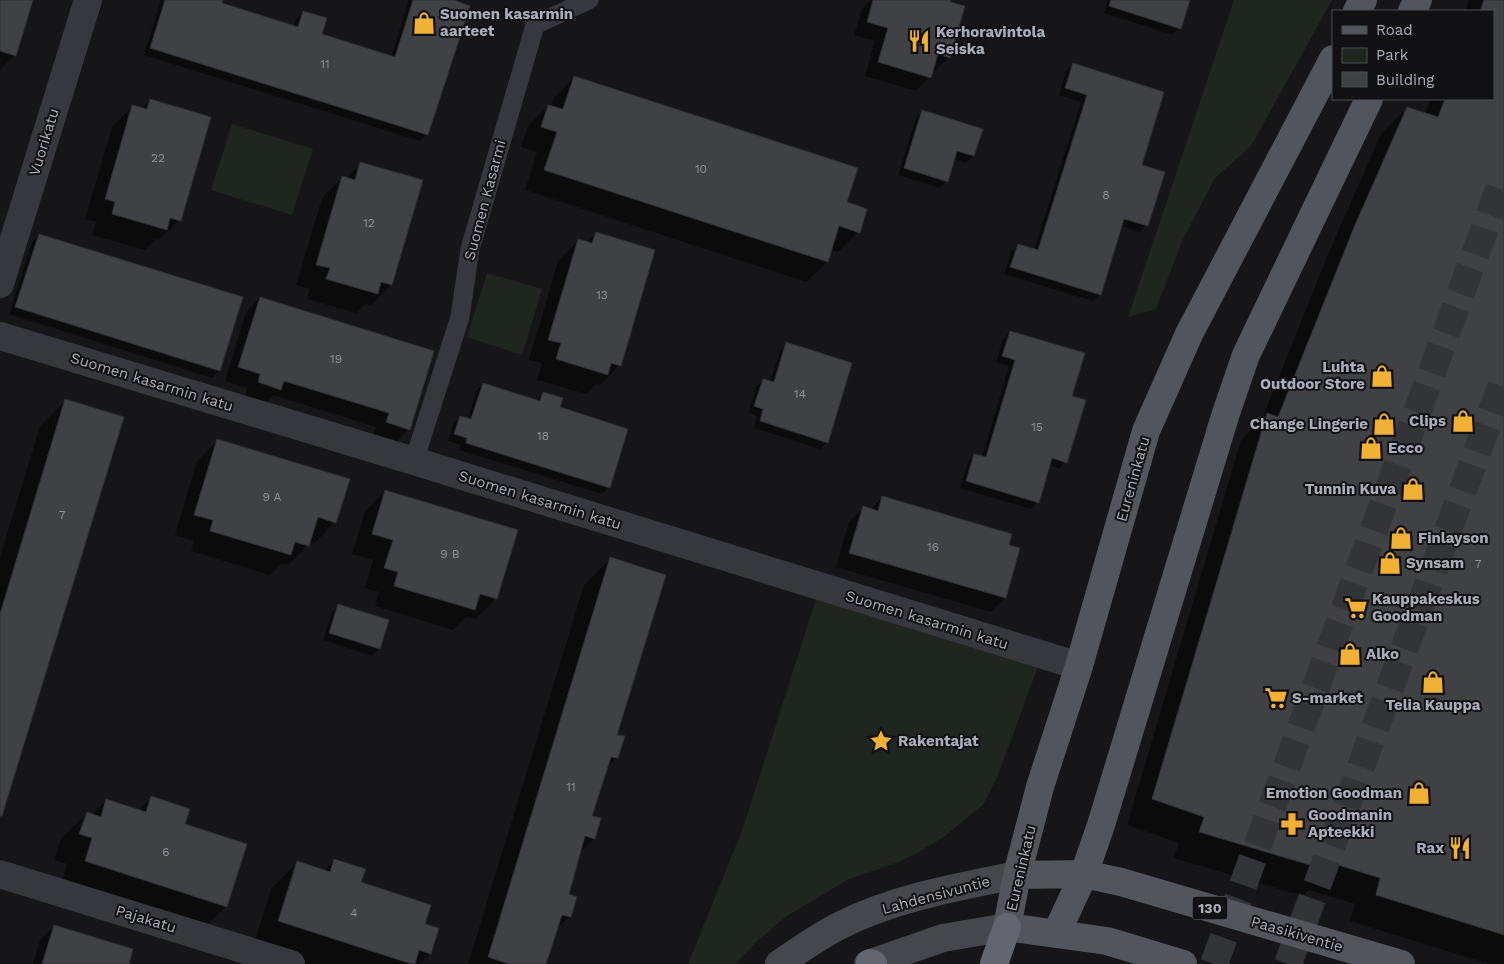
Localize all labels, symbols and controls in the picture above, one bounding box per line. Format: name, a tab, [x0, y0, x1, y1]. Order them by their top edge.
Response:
place label: Suomen kasarmin aarteet	[440, 5, 573, 40]
shop icon: Suomen kasarmin aarteet	[411, 10, 437, 36]
legend	[1332, 10, 1494, 100]
text: Road	[1376, 21, 1413, 39]
place label: Kerhoravintola Seiska	[936, 23, 1046, 58]
restaurant icon: Kerhoravintola Seiska	[906, 28, 932, 54]
text: Park	[1376, 46, 1409, 64]
house number: 11	[320, 57, 330, 71]
text: Building	[1376, 71, 1434, 89]
street label: Vuorikatu	[25, 106, 63, 178]
street label: Suomen Kasarmi	[460, 138, 510, 262]
house number: 22	[151, 151, 165, 165]
house number: 10	[695, 162, 707, 176]
house number: 8	[1102, 188, 1110, 202]
house number: 12	[363, 216, 375, 230]
house number: 13	[596, 288, 608, 302]
street label: Suomen kasarmin katu	[68, 349, 236, 415]
house number: 19	[330, 352, 342, 366]
place label: Luhta Outdoor Store	[1260, 358, 1365, 393]
shop icon: Luhta Outdoor Store	[1369, 363, 1395, 389]
house number: 14	[794, 387, 806, 401]
shop icon: Clips	[1450, 408, 1476, 434]
shop icon: Change Lingerie	[1371, 411, 1397, 437]
place label: Clips	[1409, 412, 1446, 430]
place label: Change Lingerie	[1250, 415, 1368, 433]
house number: 15	[1031, 420, 1043, 434]
house number: 18	[537, 429, 549, 443]
street label: Eureninkatu	[1112, 434, 1154, 524]
shop icon: Ecco	[1358, 435, 1384, 461]
place label: Ecco	[1388, 439, 1423, 457]
street label: Suomen kasarmin katu	[456, 467, 624, 533]
shop icon: Tunnin Kuva	[1400, 476, 1426, 502]
place label: Tunnin Kuva	[1305, 480, 1396, 498]
house number: 9 A	[263, 490, 282, 504]
house number: 7	[59, 508, 66, 522]
shop icon: Finlayson	[1388, 525, 1414, 551]
place label: Finlayson	[1418, 529, 1489, 547]
house number: 16	[927, 540, 939, 554]
house number: 9 B	[440, 547, 460, 561]
shop icon: Synsam	[1377, 550, 1403, 576]
place label: Synsam	[1406, 554, 1464, 572]
house number: 7	[1475, 557, 1482, 571]
street label: Suomen kasarmin katu	[843, 587, 1011, 653]
place label: Kauppakeskus Goodman	[1372, 590, 1480, 625]
supermarket icon: Kauppakeskus Goodman	[1343, 595, 1369, 621]
shop icon: Alko	[1337, 641, 1363, 667]
place label: Alko	[1366, 645, 1399, 663]
shop icon: Telia Kauppa	[1420, 669, 1446, 695]
supermarket icon: S-market	[1263, 685, 1289, 711]
place label: S-market	[1292, 689, 1363, 707]
place label: Telia Kauppa	[1386, 696, 1481, 714]
place icon: Rakentajat	[868, 728, 894, 754]
place label: Rakentajat	[898, 732, 979, 750]
house number: 11	[566, 780, 576, 794]
shop icon: Emotion Goodman	[1406, 780, 1432, 806]
place label: Emotion Goodman	[1266, 784, 1402, 802]
place label: Goodmanin Apteekki	[1308, 806, 1392, 841]
pharmacy icon: Goodmanin Apteekki	[1279, 811, 1305, 837]
street label: Eureninkatu	[1002, 823, 1040, 913]
restaurant icon: Rax	[1447, 835, 1473, 861]
place label: Rax	[1416, 839, 1444, 857]
house number: 6	[162, 845, 170, 859]
street label: Lahdensivuntie	[880, 872, 992, 918]
road number: 130	[1192, 896, 1228, 920]
street label: Pajakatu	[114, 901, 178, 937]
house number: 4	[350, 906, 358, 920]
street label: Paasikiventie	[1249, 912, 1345, 956]

